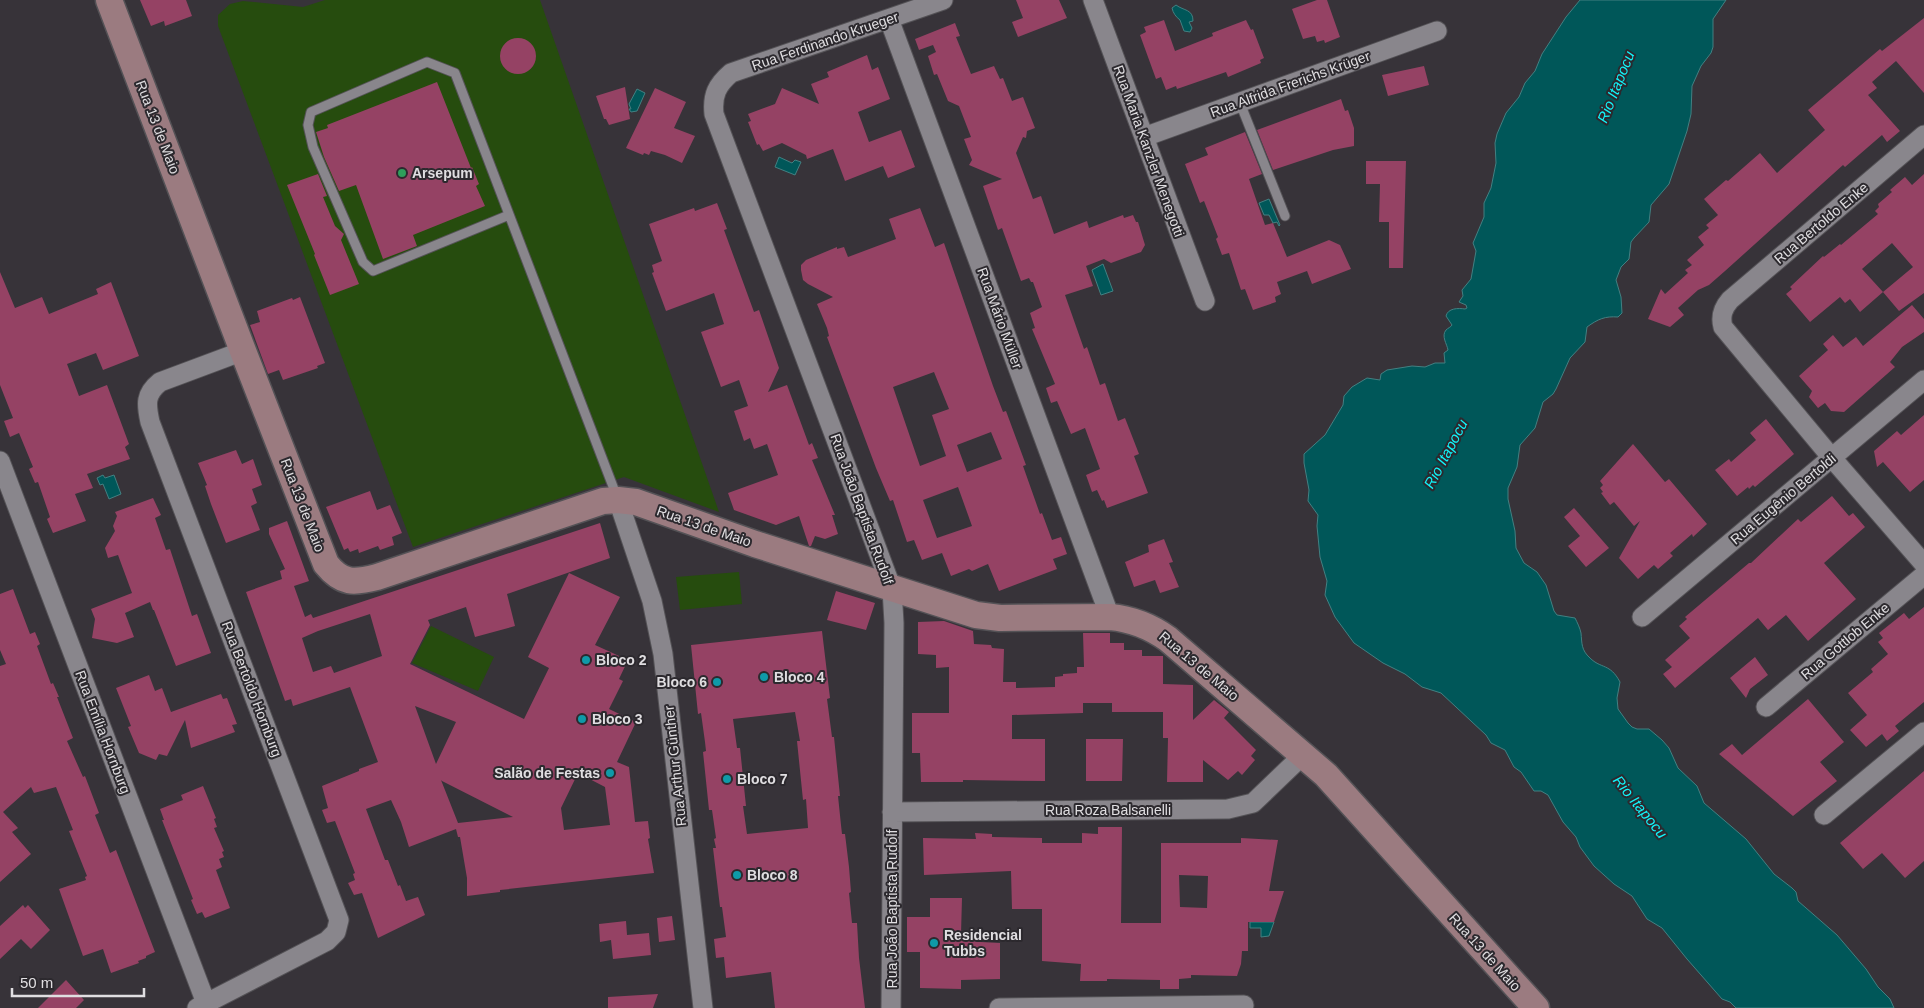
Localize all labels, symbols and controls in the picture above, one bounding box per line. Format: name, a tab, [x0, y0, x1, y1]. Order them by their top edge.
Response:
street label: Rua Ferdinando Krueger	[750, 8, 901, 74]
street label: Rua Alfrida Frerichs Krüger	[1208, 47, 1372, 120]
water label: Rio Itapocu	[1593, 48, 1638, 125]
street label: Rua Maria Kanzler Menegotti	[1110, 63, 1188, 239]
street label: Rua 13 de Maio	[133, 78, 183, 176]
place label: Arsepum	[412, 165, 473, 181]
marker: Arsepum	[396, 167, 408, 179]
street label: Rua Bertoldo Enke	[1771, 179, 1871, 267]
street label: Rua Mário Müller	[974, 265, 1026, 371]
water label: Rio Itapocu	[1420, 416, 1471, 491]
street label: Rua João Baptista Rudolf	[827, 432, 897, 586]
street label: Rua Eugênio Bertoldi	[1727, 450, 1839, 548]
street label: Rua 13 de Maio	[278, 456, 328, 554]
street label: Rua 13 de Maio	[655, 502, 754, 550]
street label: Rua Gottlob Enke	[1798, 599, 1893, 683]
street label: Rua Bertoldo Hornburg	[219, 619, 285, 759]
street label: Rua 13 de Maio	[1156, 628, 1242, 704]
place label: Bloco 2	[596, 652, 647, 668]
marker: Bloco 2	[580, 654, 592, 666]
street label: Rua Emília Hornburg	[72, 668, 134, 796]
place label: Bloco 4	[774, 669, 825, 685]
marker: Bloco 4	[758, 671, 770, 683]
place label: Bloco 6	[656, 674, 707, 690]
marker: Bloco 6	[711, 676, 723, 688]
street label: Rua Arthur Günther	[661, 704, 689, 827]
place label: Bloco 3	[592, 711, 643, 727]
marker: Bloco 3	[576, 713, 588, 725]
place label: Salão de Festas	[494, 765, 600, 781]
marker: Salão de Festas	[604, 767, 616, 779]
place label: Bloco 7	[737, 771, 788, 787]
water label: Rio Itapocu	[1610, 772, 1671, 842]
marker: Bloco 7	[721, 773, 733, 785]
street label: Rua Roza Balsanelli	[1045, 802, 1171, 818]
street label: Rua João Baptista Rudolf	[884, 830, 900, 988]
place label: Bloco 8	[747, 867, 798, 883]
marker: Bloco 8	[731, 869, 743, 881]
street label: Rua 13 de Maio	[1446, 910, 1524, 994]
place label: Residencial Tubbs	[944, 927, 1022, 959]
marker: Residencial Tubbs	[928, 937, 940, 949]
scale bar	[12, 966, 145, 998]
text: 50 m	[20, 974, 53, 991]

